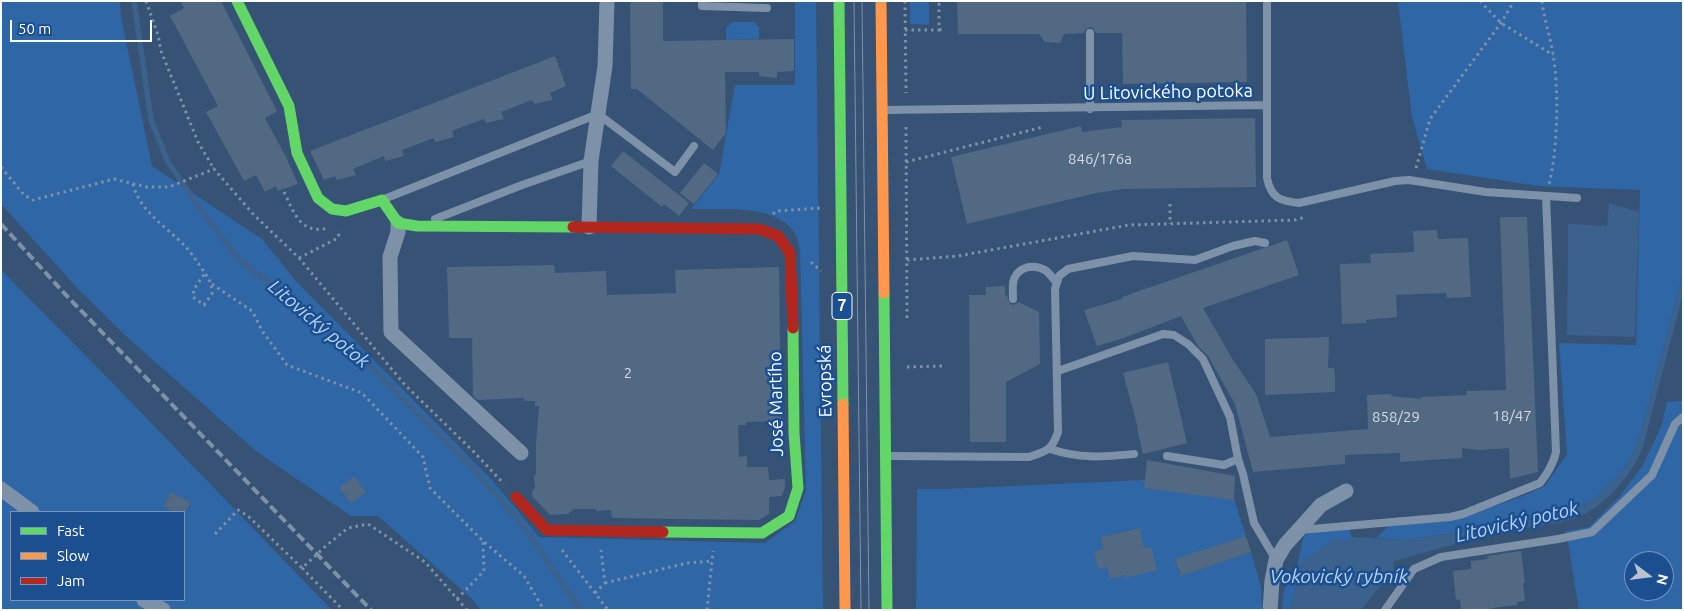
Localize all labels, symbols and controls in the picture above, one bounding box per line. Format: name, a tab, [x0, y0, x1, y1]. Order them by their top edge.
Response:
scale bar	[12, 10, 155, 42]
text: 50 m	[18, 20, 51, 37]
street label: U Litovického potoka	[1083, 80, 1253, 104]
house number: 846/176a	[1068, 150, 1132, 168]
water label: Litovický potok	[264, 275, 374, 373]
road number: 7	[832, 292, 852, 320]
street label: Evropská	[814, 344, 836, 418]
street label: José Martího	[764, 351, 788, 457]
house number: 2	[624, 364, 632, 382]
house number: 18/47	[1492, 407, 1532, 425]
house number: 858/29	[1372, 408, 1420, 426]
water label: Litovický potok	[1453, 497, 1581, 547]
legend	[10, 511, 185, 601]
text: Fast	[57, 522, 84, 539]
text: Slow	[57, 547, 89, 564]
north arrow	[1624, 551, 1674, 601]
water label: Vokovický rybník	[1270, 566, 1408, 588]
text: Jam	[57, 572, 85, 589]
text: N	[1653, 572, 1672, 587]

